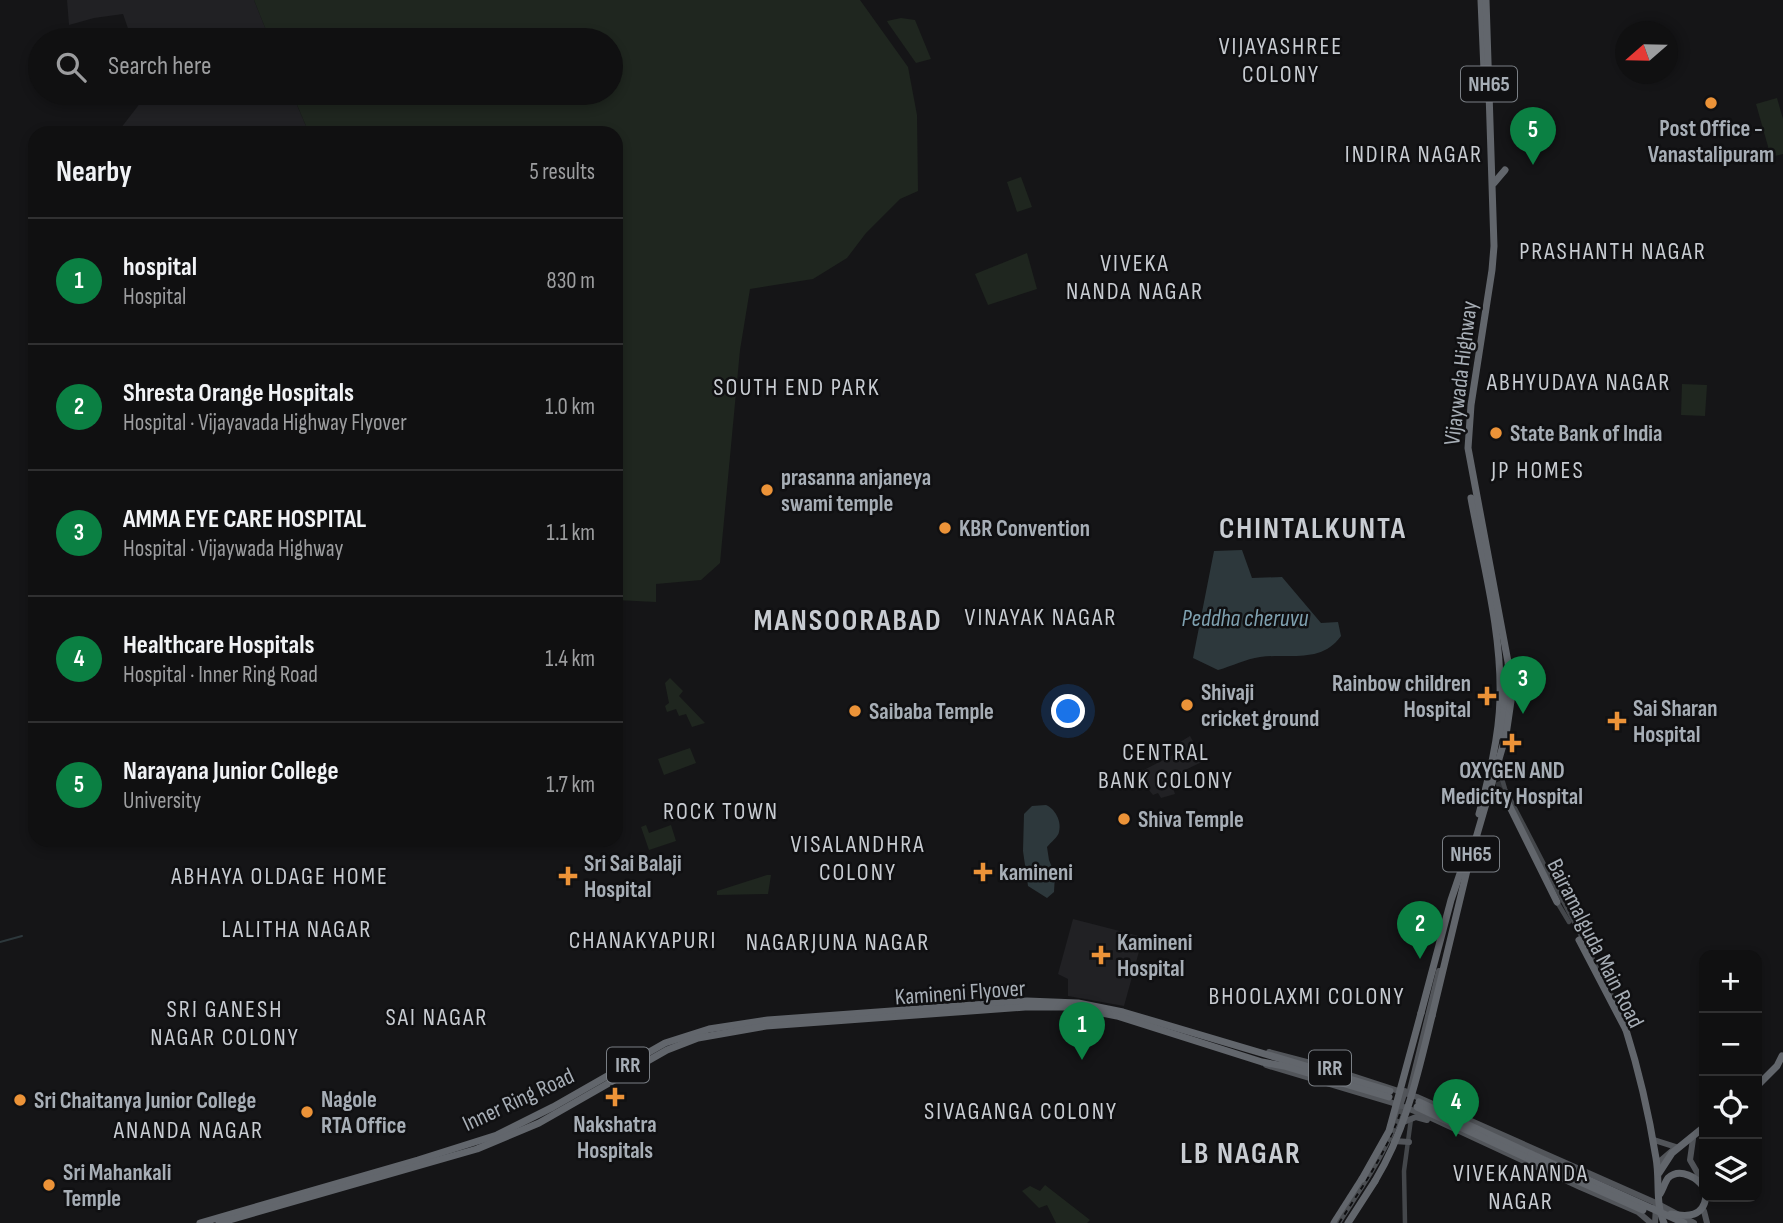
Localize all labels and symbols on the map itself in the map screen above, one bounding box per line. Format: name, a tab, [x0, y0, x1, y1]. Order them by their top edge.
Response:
north arrow	[1615, 21, 1678, 84]
district label: VIJAYASHREE COLONY	[1219, 32, 1343, 89]
road number: NH65	[1461, 66, 1517, 102]
marker: Post Office - Vanastalipuram	[1703, 95, 1719, 111]
pin: 5	[1510, 107, 1556, 165]
place label: Post Office - Vanastalipuram	[1648, 115, 1774, 169]
district label: INDIRA NAGAR	[1345, 140, 1483, 169]
district label: PRASHANTH NAGAR	[1519, 237, 1707, 266]
district label: VIVEKA NANDA NAGAR	[1066, 249, 1204, 306]
street label: Vijaywada Highway	[1438, 299, 1484, 447]
district label: ABHYUDAYA NAGAR	[1486, 368, 1671, 397]
district label: SOUTH END PARK	[713, 373, 881, 402]
place label: State Bank of India	[1510, 420, 1662, 448]
marker: State Bank of India	[1488, 425, 1504, 441]
district label: JP HOMES	[1490, 456, 1585, 485]
place label: prasanna anjaneya swami temple	[781, 464, 931, 518]
marker: prasanna anjaneya swami temple	[759, 482, 775, 498]
district label: CHINTALKUNTA	[1219, 511, 1407, 547]
place label: KBR Convention	[959, 515, 1090, 543]
marker: KBR Convention	[937, 520, 953, 536]
district label: MANSOORABAD	[753, 603, 943, 639]
district label: VINAYAK NAGAR	[965, 603, 1117, 632]
water label: Peddha cheruvu	[1182, 604, 1309, 633]
pin: 3	[1500, 656, 1546, 714]
place label: Rainbow children Hospital	[1332, 670, 1471, 724]
place label: Shivaji cricket ground	[1201, 679, 1319, 733]
marker: Rainbow children Hospital	[1477, 686, 1497, 706]
your location	[1051, 694, 1085, 728]
place label: Sai Sharan Hospital	[1633, 695, 1718, 749]
marker: Shivaji cricket ground	[1179, 697, 1195, 713]
place label: Saibaba Temple	[869, 698, 994, 726]
marker: Saibaba Temple	[847, 703, 863, 719]
marker: Sai Sharan Hospital	[1607, 711, 1627, 731]
marker: OXYGEN AND Medicity Hospital	[1502, 733, 1522, 753]
district label: CENTRAL BANK COLONY	[1098, 738, 1234, 795]
place label: OXYGEN AND Medicity Hospital	[1441, 757, 1583, 811]
district label: ROCK TOWN	[663, 797, 779, 826]
place label: Shiva Temple	[1138, 806, 1244, 834]
marker: Shiva Temple	[1116, 811, 1132, 827]
district label: VISALANDHRA COLONY	[791, 830, 926, 887]
road number: NH65	[1443, 836, 1499, 872]
place label: Sri Sai Balaji Hospital	[584, 850, 682, 904]
street label: Bairamalguda Main Road	[1540, 854, 1650, 1033]
place label: kamineni	[999, 859, 1073, 887]
district label: ABHAYA OLDAGE HOME	[170, 862, 389, 891]
marker: kamineni	[973, 862, 993, 882]
marker: Sri Sai Balaji Hospital	[558, 866, 578, 886]
pin: 2	[1397, 901, 1443, 959]
district label: LALITHA NAGAR	[222, 915, 372, 944]
district label: CHANAKYAPURI	[569, 926, 717, 955]
district label: NAGARJUNA NAGAR	[746, 928, 930, 957]
place label: Kamineni Hospital	[1117, 929, 1192, 983]
marker: Kamineni Hospital	[1091, 945, 1111, 965]
street label: Kamineni Flyover	[894, 974, 1027, 1012]
district label: BHOOLAXMI COLONY	[1208, 982, 1406, 1011]
district label: SRI GANESH NAGAR COLONY	[150, 995, 300, 1052]
pin: 1	[1059, 1002, 1105, 1060]
district label: SAI NAGAR	[386, 1003, 488, 1032]
road number: IRR	[607, 1048, 649, 1082]
road number: IRR	[1309, 1050, 1351, 1086]
street label: Inner Ring Road	[458, 1062, 579, 1138]
pin: 4	[1433, 1079, 1479, 1137]
place label: Nagole RTA Office	[321, 1086, 406, 1140]
place label: Sri Chaitanya Junior College	[34, 1087, 256, 1115]
marker: Nakshatra Hospitals	[605, 1087, 625, 1107]
marker: Sri Chaitanya Junior College	[12, 1092, 28, 1108]
district label: SIVAGANGA COLONY	[924, 1097, 1118, 1126]
marker: Nagole RTA Office	[299, 1104, 315, 1120]
place label: Nakshatra Hospitals	[573, 1111, 657, 1165]
district label: ANANDA NAGAR	[113, 1116, 264, 1145]
district label: LB NAGAR	[1180, 1136, 1302, 1172]
place label: Sri Mahankali Temple	[63, 1159, 171, 1213]
district label: VIVEKANANDA NAGAR	[1453, 1159, 1589, 1216]
marker: Sri Mahankali Temple	[41, 1177, 57, 1193]

